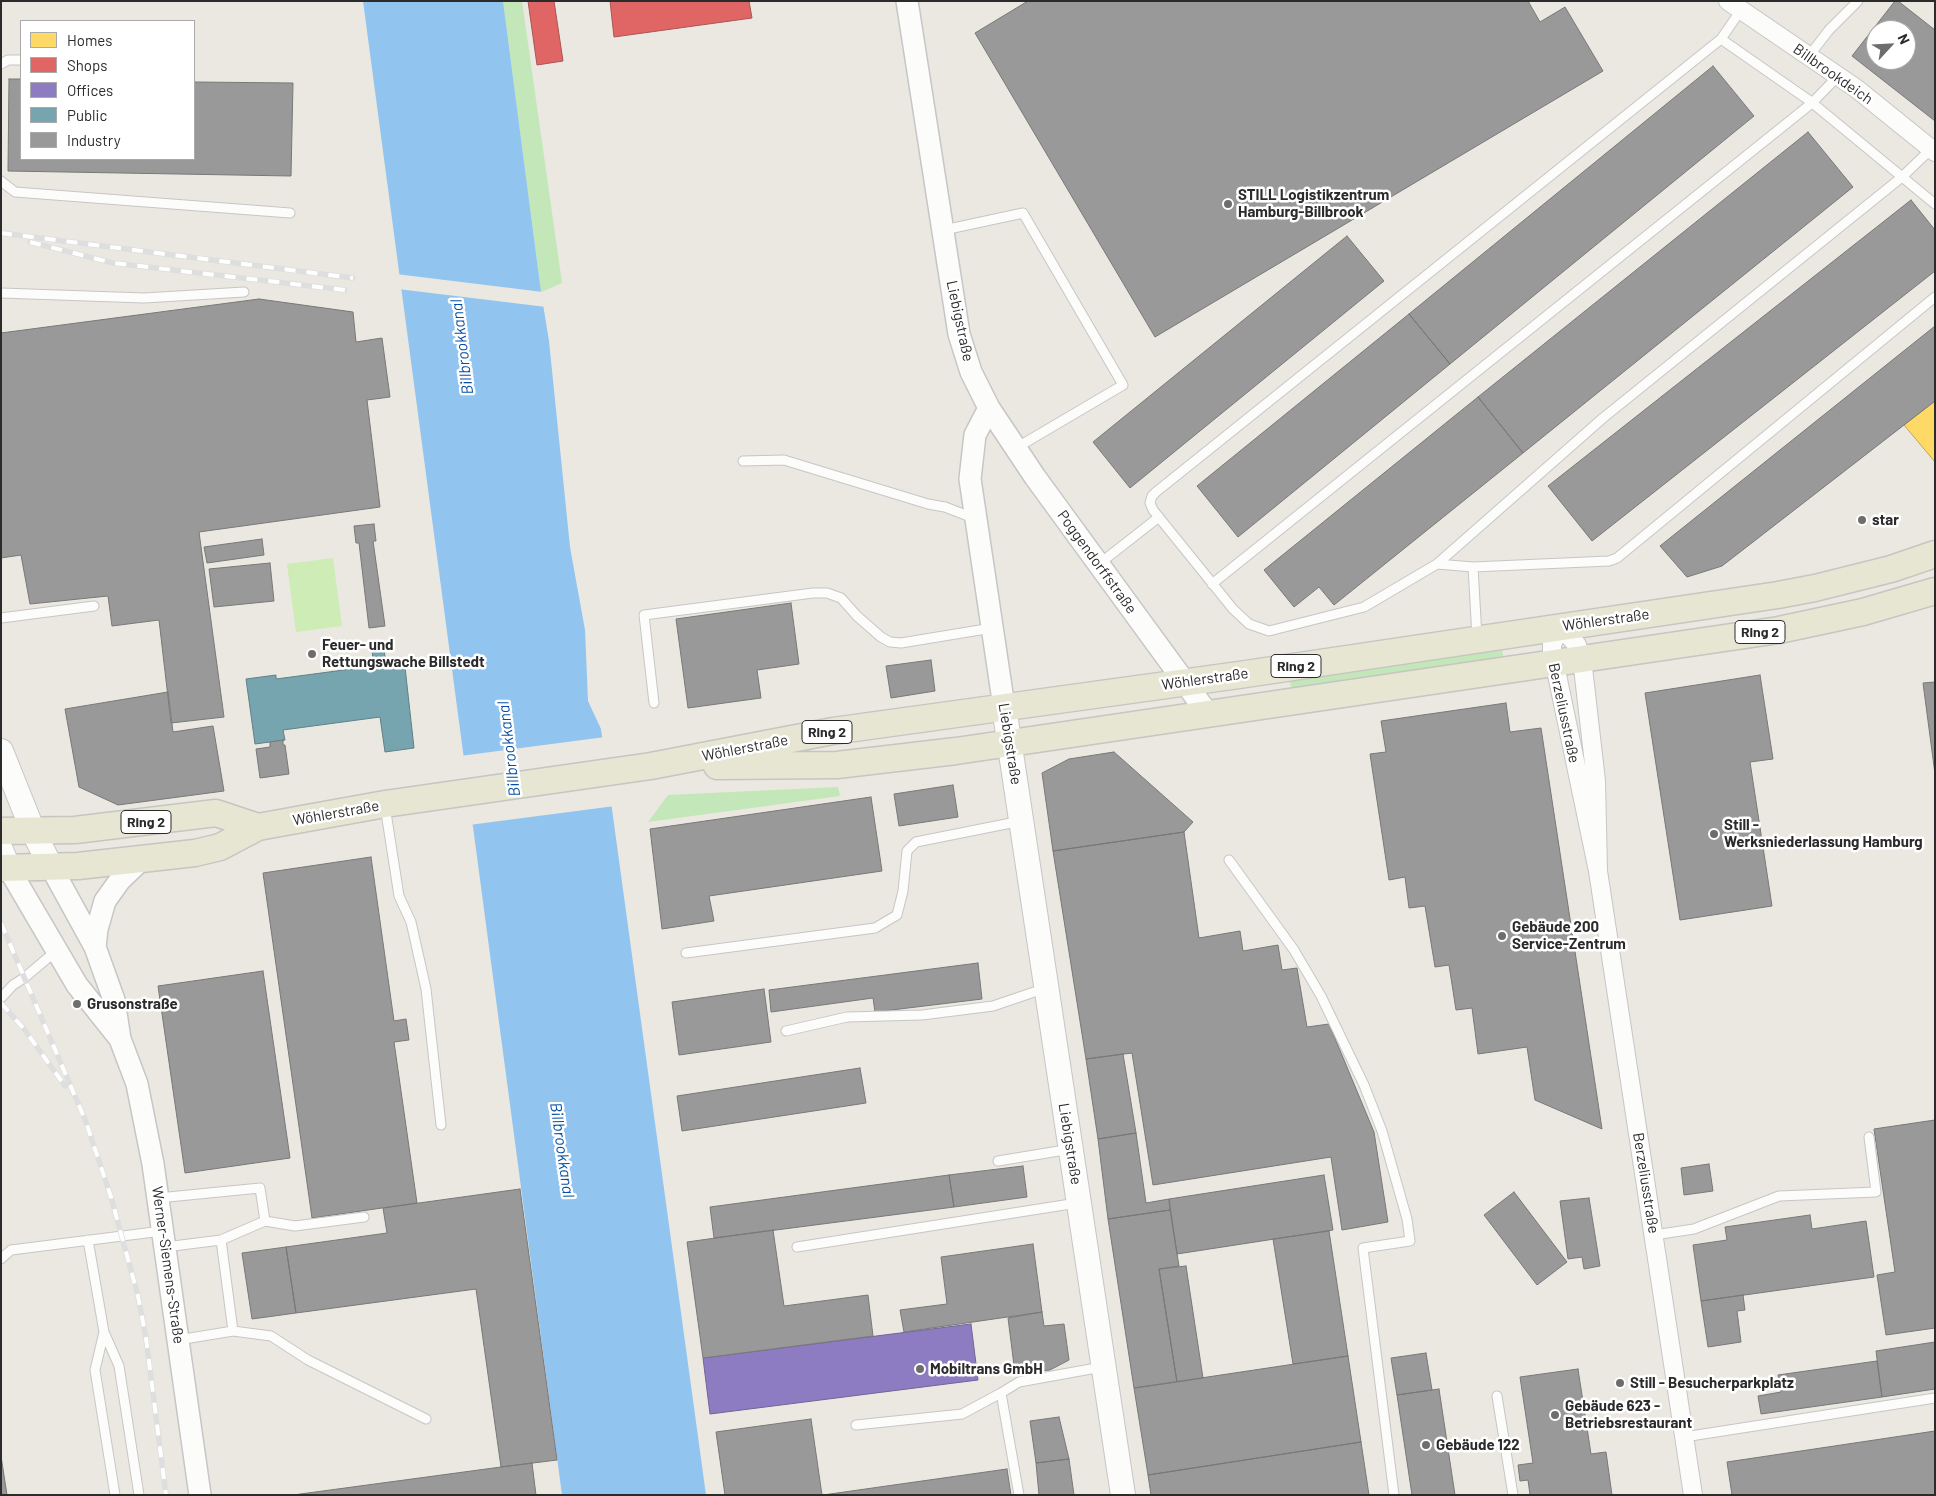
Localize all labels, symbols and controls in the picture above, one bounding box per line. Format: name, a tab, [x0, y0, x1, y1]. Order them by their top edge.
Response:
legend	[20, 20, 195, 160]
north arrow	[1866, 20, 1916, 70]
text: Homes	[67, 31, 112, 49]
text: N	[1894, 31, 1914, 47]
street label: Billbrookdeich	[1790, 40, 1876, 108]
text: Shops	[67, 56, 107, 74]
text: Offices	[67, 81, 113, 99]
text: Public	[67, 106, 107, 124]
text: Industry	[67, 131, 121, 149]
place label: STILL Logistikzentrum Hamburg-Billbrook	[1238, 186, 1389, 221]
marker: STILL Logistikzentrum Hamburg-Billbrook	[1222, 198, 1234, 210]
street label: Liebigstraße	[943, 279, 977, 363]
water label: Billbrookkanal	[447, 298, 477, 396]
street label: Poggendorffstraße	[1053, 507, 1141, 617]
place label: star	[1872, 511, 1899, 529]
marker: star	[1856, 514, 1868, 526]
street label: Wöhlerstraße	[1561, 605, 1651, 635]
road number: Ring 2	[1735, 620, 1785, 644]
place label: Feuer- und Rettungswache Billstedt	[322, 636, 485, 671]
marker: Feuer- und Rettungswache Billstedt	[306, 648, 318, 660]
road number: Ring 2	[1271, 654, 1321, 678]
street label: Berzeliusstraße	[1545, 661, 1583, 765]
street label: Wöhlerstraße	[1160, 664, 1250, 694]
water label: Billbrookkanal	[494, 700, 524, 798]
street label: Liebigstraße	[995, 702, 1025, 786]
road number: Ring 2	[802, 720, 852, 744]
street label: Wöhlerstraße	[700, 731, 790, 765]
street label: Wöhlerstraße	[291, 797, 381, 829]
road number: Ring 2	[121, 810, 171, 834]
place label: Still - Werksniederlassung Hamburg	[1724, 816, 1923, 851]
marker: Still - Werksniederlassung Hamburg	[1708, 828, 1720, 840]
place label: Gebäude 200 Service-Zentrum	[1512, 918, 1626, 953]
marker: Gebäude 200 Service-Zentrum	[1496, 930, 1508, 942]
place label: Grusonstraße	[87, 995, 178, 1013]
marker: Grusonstraße	[71, 998, 83, 1010]
water label: Billbrookkanal	[546, 1101, 578, 1199]
street label: Liebigstraße	[1055, 1102, 1085, 1186]
street label: Berzeliusstraße	[1629, 1131, 1663, 1235]
street label: Werner-Siemens-Straße	[148, 1185, 188, 1345]
place label: Mobiltrans GmbH	[930, 1360, 1043, 1378]
marker: Mobiltrans GmbH	[914, 1363, 926, 1375]
place label: Still - Besucherparkplatz	[1630, 1374, 1794, 1392]
marker: Still - Besucherparkplatz	[1614, 1377, 1626, 1389]
place label: Gebäude 623 - Betriebsrestaurant	[1565, 1397, 1692, 1432]
marker: Gebäude 623 - Betriebsrestaurant	[1549, 1409, 1561, 1421]
place label: Gebäude 122	[1436, 1436, 1520, 1454]
marker: Gebäude 122	[1420, 1439, 1432, 1451]

